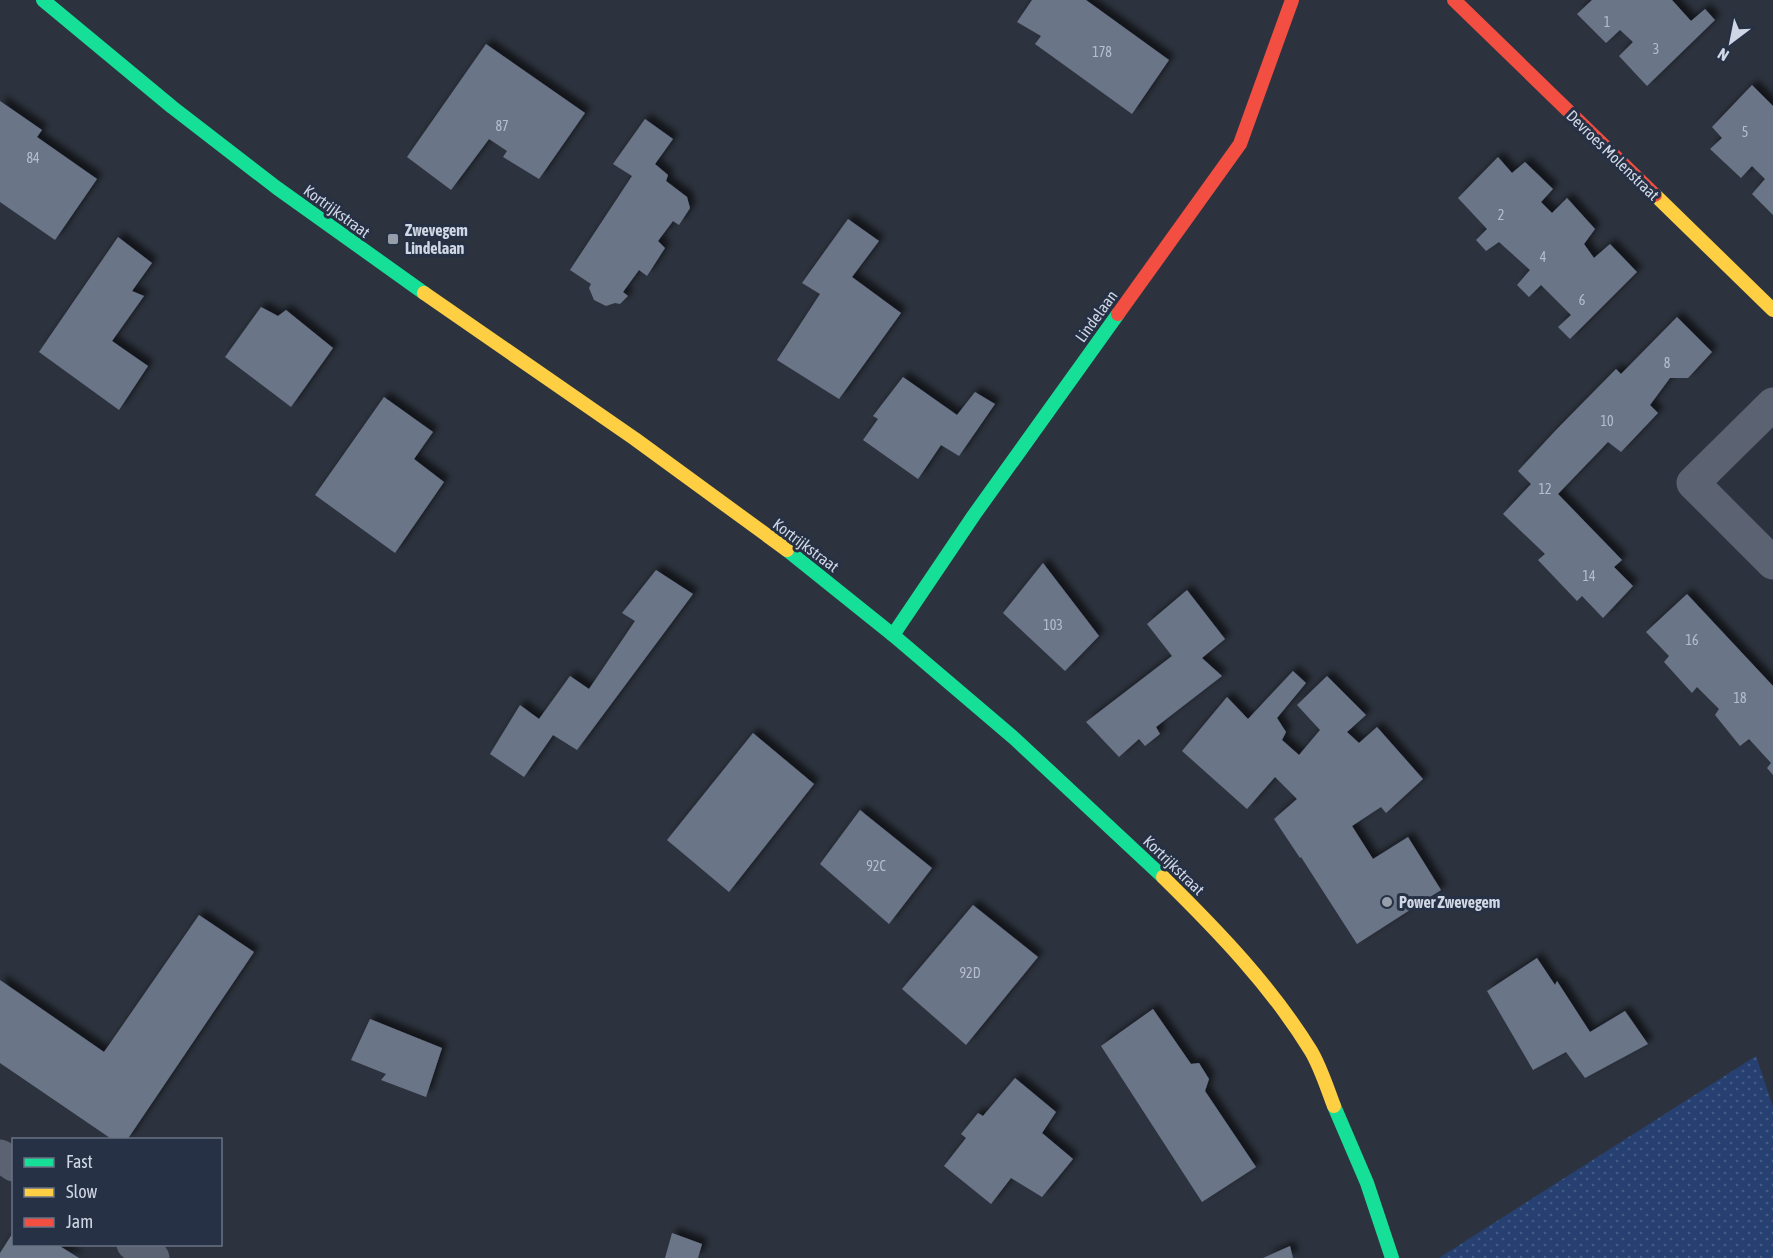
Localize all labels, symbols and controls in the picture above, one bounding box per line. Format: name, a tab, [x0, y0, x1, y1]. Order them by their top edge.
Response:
north arrow	[1701, 12, 1761, 72]
house number: 1	[1604, 14, 1610, 30]
house number: 3	[1653, 41, 1659, 57]
house number: 178	[1092, 44, 1112, 60]
text: N	[1714, 45, 1732, 65]
street label: Devroes Molenstraat	[1563, 106, 1663, 204]
house number: 87	[495, 118, 509, 134]
house number: 5	[1742, 124, 1748, 140]
house number: 84	[26, 150, 40, 166]
street label: Kortrijkstraat	[300, 181, 374, 242]
house number: 2	[1498, 207, 1504, 223]
place label: Zwevegem Lindelaan	[405, 221, 468, 257]
marker: Zwevegem Lindelaan	[386, 232, 400, 246]
house number: 4	[1540, 249, 1547, 265]
street label: Lindelaan	[1071, 287, 1121, 345]
house number: 6	[1579, 292, 1586, 308]
house number: 8	[1664, 355, 1671, 371]
house number: 10	[1600, 413, 1614, 429]
house number: 12	[1538, 481, 1552, 497]
street label: Kortrijkstraat	[769, 514, 843, 577]
house number: 14	[1582, 568, 1596, 584]
house number: 103	[1043, 617, 1063, 633]
house number: 16	[1685, 632, 1699, 648]
house number: 18	[1733, 690, 1747, 706]
street label: Kortrijkstraat	[1139, 832, 1208, 899]
house number: 92C	[866, 858, 886, 874]
place label: Power Zwevegem	[1399, 893, 1500, 911]
marker: Power Zwevegem	[1380, 895, 1394, 909]
house number: 92D	[960, 965, 981, 981]
legend	[12, 1138, 222, 1246]
text: Fast	[66, 1151, 93, 1172]
text: Slow	[66, 1181, 97, 1202]
text: Jam	[66, 1211, 93, 1232]

